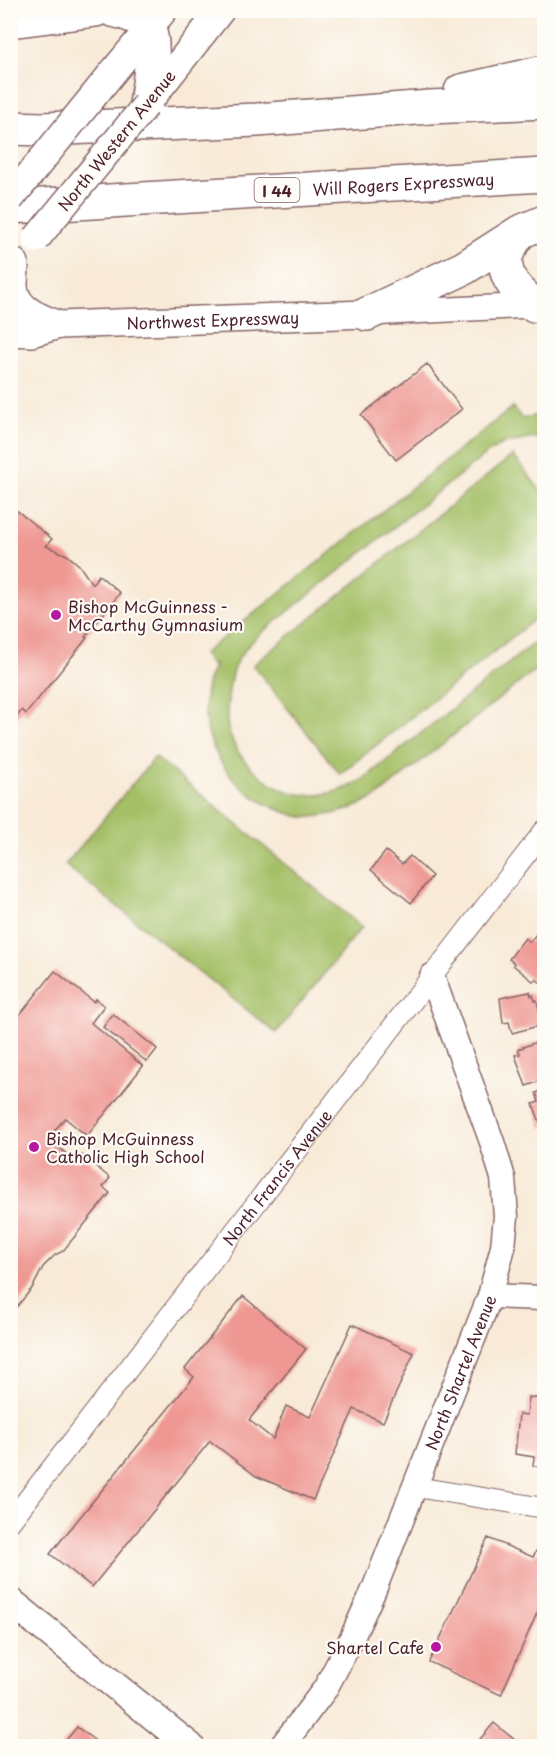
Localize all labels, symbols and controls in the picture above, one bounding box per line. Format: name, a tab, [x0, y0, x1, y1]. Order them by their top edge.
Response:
street label: North Western Avenue	[52, 64, 181, 216]
street label: Will Rogers Expressway	[312, 166, 495, 201]
road number: I 44	[254, 178, 300, 202]
street label: Northwest Expressway	[126, 304, 299, 335]
place label: Bishop McGuinness - McCarthy Gymnasium	[68, 594, 243, 636]
marker: Bishop McGuinness - McCarthy Gymnasium	[49, 608, 63, 622]
street label: North Francis Avenue	[216, 1104, 337, 1250]
place label: Bishop McGuinness Catholic High School	[46, 1126, 205, 1168]
marker: Bishop McGuinness Catholic High School	[27, 1140, 41, 1154]
street label: North Shartel Avenue	[418, 1291, 501, 1453]
place label: Shartel Cafe	[326, 1635, 424, 1659]
marker: Shartel Cafe	[429, 1640, 443, 1654]

